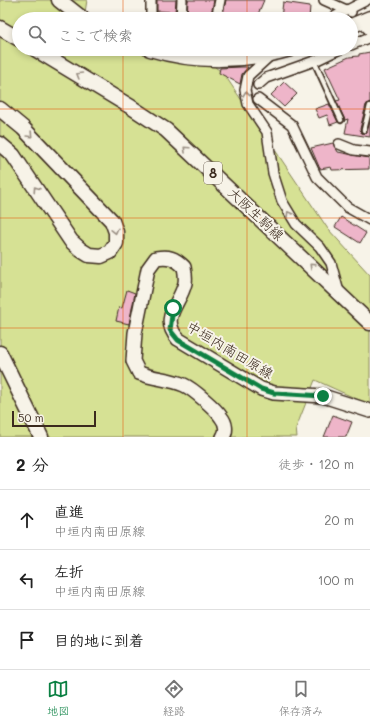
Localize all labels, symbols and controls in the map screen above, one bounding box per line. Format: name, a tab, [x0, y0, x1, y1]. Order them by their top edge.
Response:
search box	[12, 12, 358, 56]
icon: search	[26, 23, 48, 45]
text: ここで検索	[58, 25, 133, 45]
one-way arrow	[76, 73, 83, 80]
one-way arrow	[242, 91, 251, 97]
one-way arrow	[25, 130, 33, 138]
one-way arrow	[184, 146, 191, 153]
road number: 8	[204, 162, 222, 184]
street label: 大阪生駒線	[224, 183, 288, 244]
one-way arrow	[33, 186, 41, 193]
one-way arrow	[287, 211, 294, 218]
one-way arrow	[110, 228, 118, 235]
one-way arrow	[309, 264, 317, 271]
route start	[164, 299, 182, 317]
street label: 中垣内南田原線	[183, 316, 277, 383]
route end	[314, 387, 332, 405]
scale bar	[12, 409, 96, 428]
text: 50 m	[18, 410, 44, 425]
text: 2 分	[16, 453, 49, 475]
text: 徒歩 · 120 m	[278, 455, 354, 472]
text: 直進	[54, 501, 84, 521]
icon: ahead	[16, 509, 38, 531]
text: 20 m	[324, 511, 354, 528]
text: 中垣内南田原線	[54, 522, 145, 539]
text: 左折	[54, 561, 84, 581]
icon: left	[16, 569, 38, 591]
text: 100 m	[318, 571, 354, 588]
text: 中垣内南田原線	[54, 582, 145, 599]
icon: arrive	[16, 629, 38, 651]
text: 目的地に到着	[54, 630, 144, 650]
tab: 地図	[47, 678, 69, 718]
tab: 経路	[163, 678, 185, 718]
tab: 保存済み	[279, 678, 323, 718]

